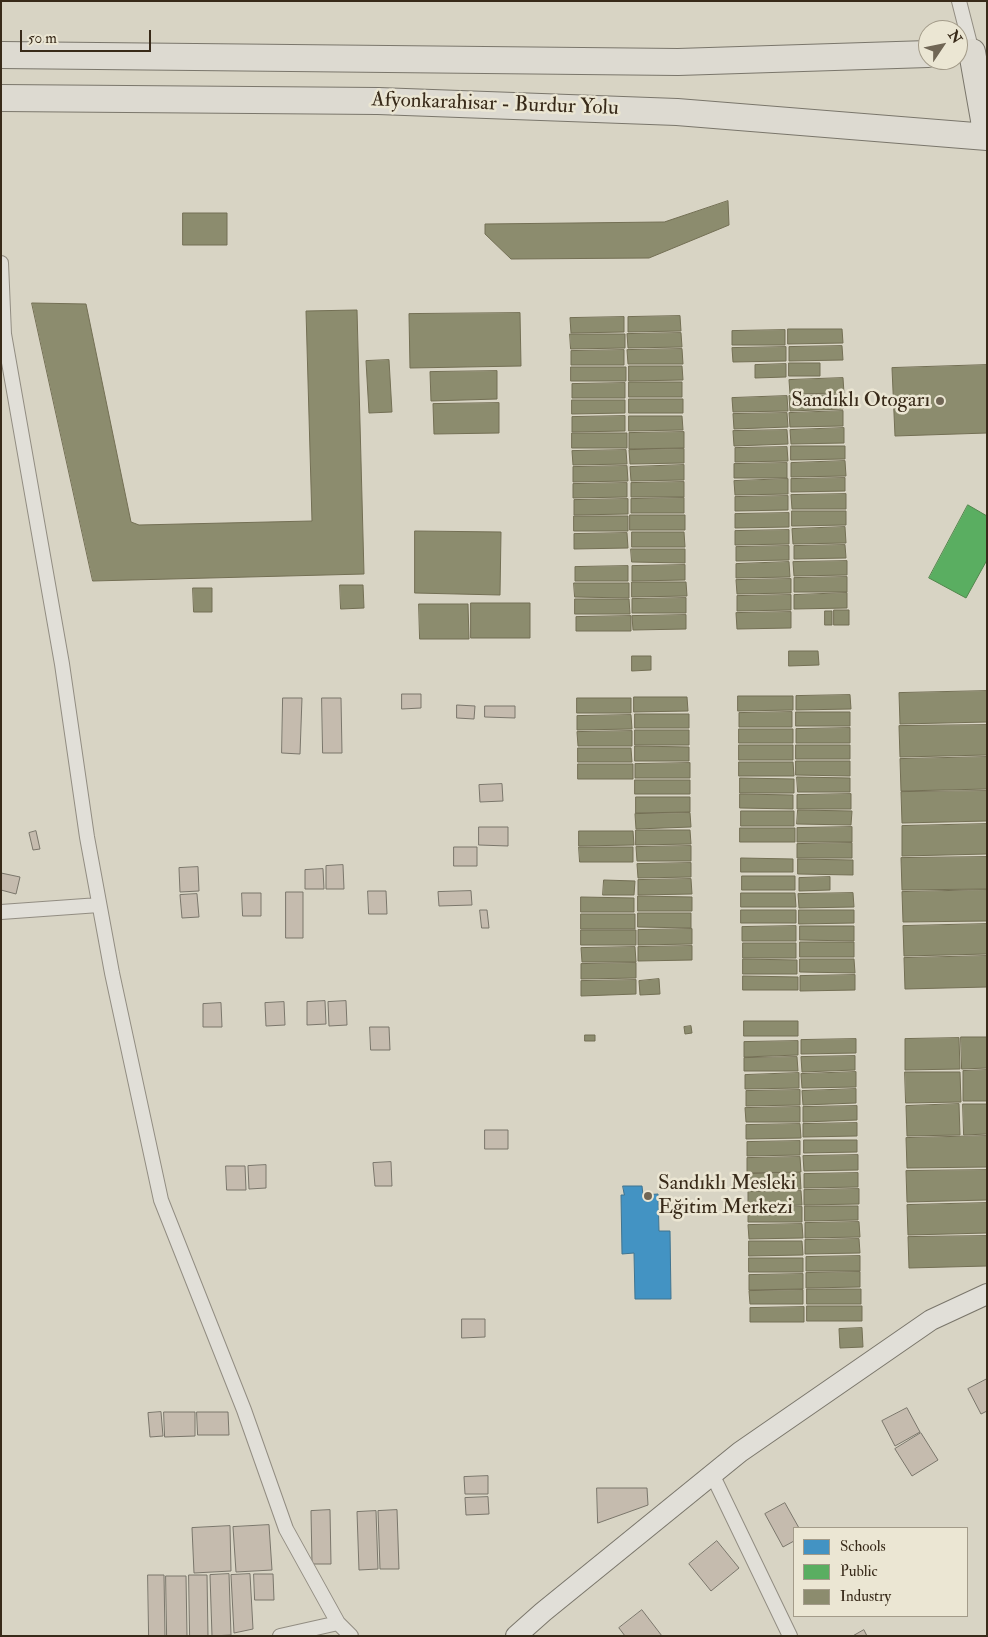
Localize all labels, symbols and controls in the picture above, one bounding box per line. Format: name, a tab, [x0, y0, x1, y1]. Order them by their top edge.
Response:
scale bar	[22, 20, 154, 52]
north arrow	[918, 20, 968, 70]
text: N	[944, 27, 966, 47]
text: 50 m	[28, 29, 57, 48]
street label: Afyonkarahisar - Burdur Yolu	[371, 88, 619, 122]
place label: Sandıklı Otogarı	[791, 388, 930, 414]
marker: Sandıklı Otogarı	[934, 395, 946, 407]
place label: Sandıklı Mesleki Eğitim Merkezi	[658, 1171, 796, 1221]
marker: Sandıklı Mesleki Eğitim Merkezi	[642, 1190, 654, 1202]
legend	[793, 1527, 968, 1617]
text: Schools	[840, 1537, 886, 1556]
text: Public	[840, 1562, 878, 1581]
text: Industry	[840, 1587, 891, 1606]

